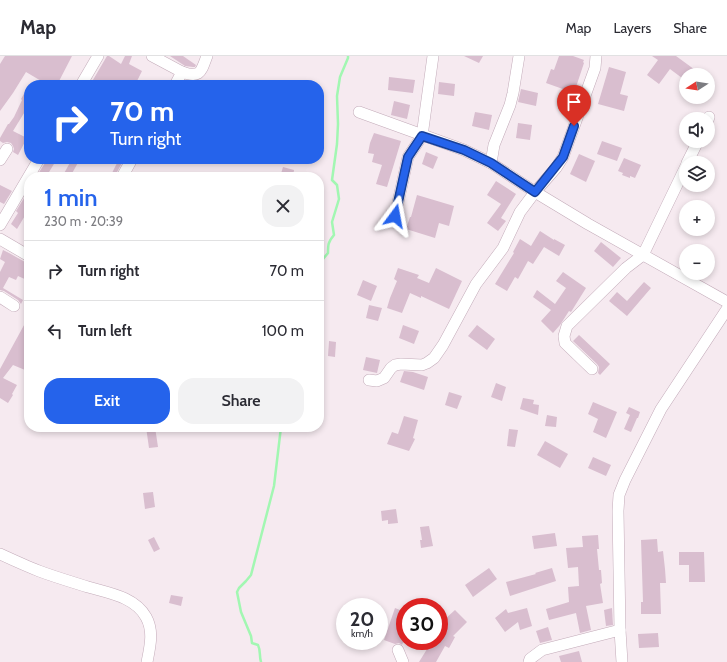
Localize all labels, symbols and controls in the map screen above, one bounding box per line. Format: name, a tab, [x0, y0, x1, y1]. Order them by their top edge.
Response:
text: Map	[20, 16, 56, 39]
text: Map	[566, 19, 591, 37]
text: Layers	[613, 19, 651, 37]
text: Share	[673, 19, 707, 37]
north arrow	[679, 68, 715, 104]
map controls	[679, 68, 715, 280]
pin	[557, 85, 591, 126]
icon: arrive	[563, 91, 585, 113]
text: 70 m	[110, 94, 174, 128]
icon: right	[44, 96, 96, 148]
button: sound	[679, 112, 715, 148]
text: Turn right	[110, 128, 181, 150]
button: layers	[679, 156, 715, 192]
text: 1 min	[44, 183, 98, 212]
button: close	[262, 185, 304, 227]
position arrow	[374, 195, 416, 237]
button: +	[679, 200, 715, 236]
text: 230 m · 20:39	[44, 213, 123, 229]
button: −	[679, 244, 715, 280]
icon: right	[44, 260, 66, 282]
text: Turn right	[78, 262, 139, 280]
text: 70 m	[270, 262, 304, 280]
icon: left	[44, 320, 66, 342]
text: Turn left	[78, 322, 132, 340]
text: 100 m	[262, 322, 304, 340]
button: Exit	[44, 378, 170, 424]
button: Share	[178, 378, 304, 424]
speed limit sign: 30	[396, 598, 448, 650]
text: 20	[350, 607, 374, 631]
text: km/h	[351, 627, 373, 640]

